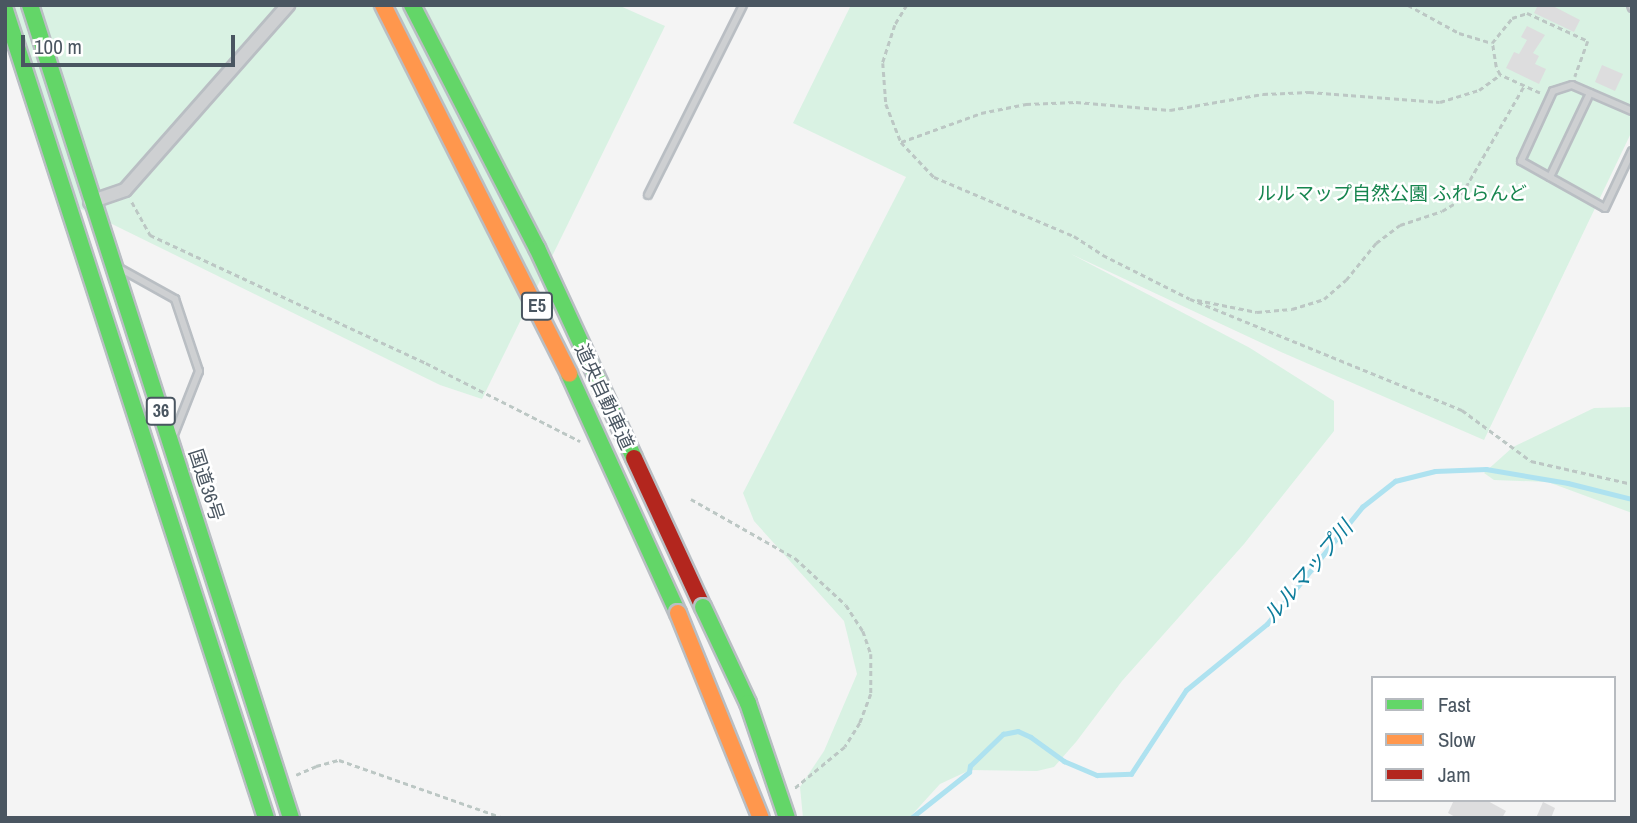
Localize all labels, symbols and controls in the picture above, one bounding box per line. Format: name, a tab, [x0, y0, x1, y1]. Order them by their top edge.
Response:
scale bar	[24, 21, 238, 65]
text: 100 m	[34, 32, 82, 61]
park label: ルルマップ自然公園 ふれらんど	[1257, 183, 1527, 205]
road number: E5	[520, 292, 554, 320]
street label: 道央自動車道	[570, 341, 638, 453]
road number: 36	[145, 396, 177, 426]
street label: 国道36号	[184, 446, 228, 524]
water label: ルルマップ川	[1258, 516, 1358, 628]
legend	[1371, 676, 1616, 802]
text: Fast	[1438, 690, 1471, 719]
text: Slow	[1438, 725, 1475, 754]
text: Jam	[1438, 760, 1471, 789]

